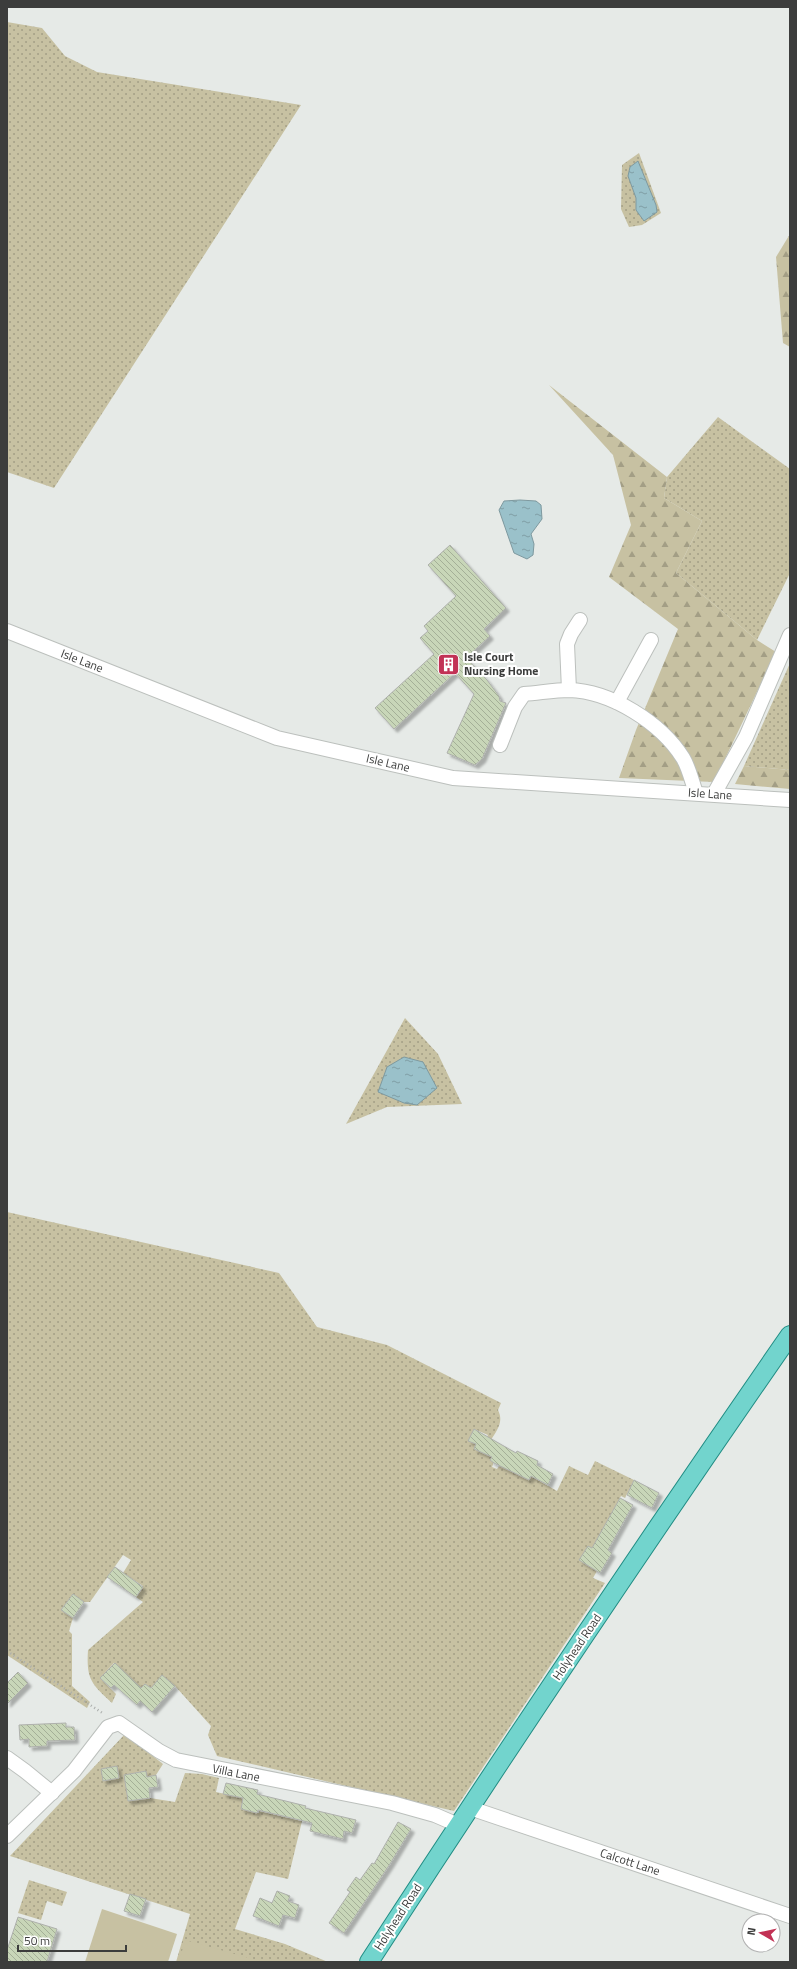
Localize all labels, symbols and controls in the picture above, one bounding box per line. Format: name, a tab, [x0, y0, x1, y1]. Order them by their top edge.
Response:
street label: Isle Lane	[58, 644, 106, 677]
place label: Isle Court Nursing Home	[464, 647, 539, 680]
building icon: Isle Court Nursing Home	[435, 651, 461, 677]
street label: Isle Lane	[364, 748, 412, 777]
street label: Isle Lane	[687, 782, 733, 805]
street label: Holyhead Road	[547, 1610, 606, 1684]
street label: Villa Lane	[211, 1759, 262, 1786]
street label: Calcott Lane	[598, 1843, 663, 1880]
street label: Holyhead Road	[369, 1880, 426, 1954]
north arrow	[741, 1913, 781, 1953]
text: N	[743, 1926, 760, 1936]
scale bar	[18, 1927, 126, 1953]
text: 50 m	[24, 1931, 50, 1950]

